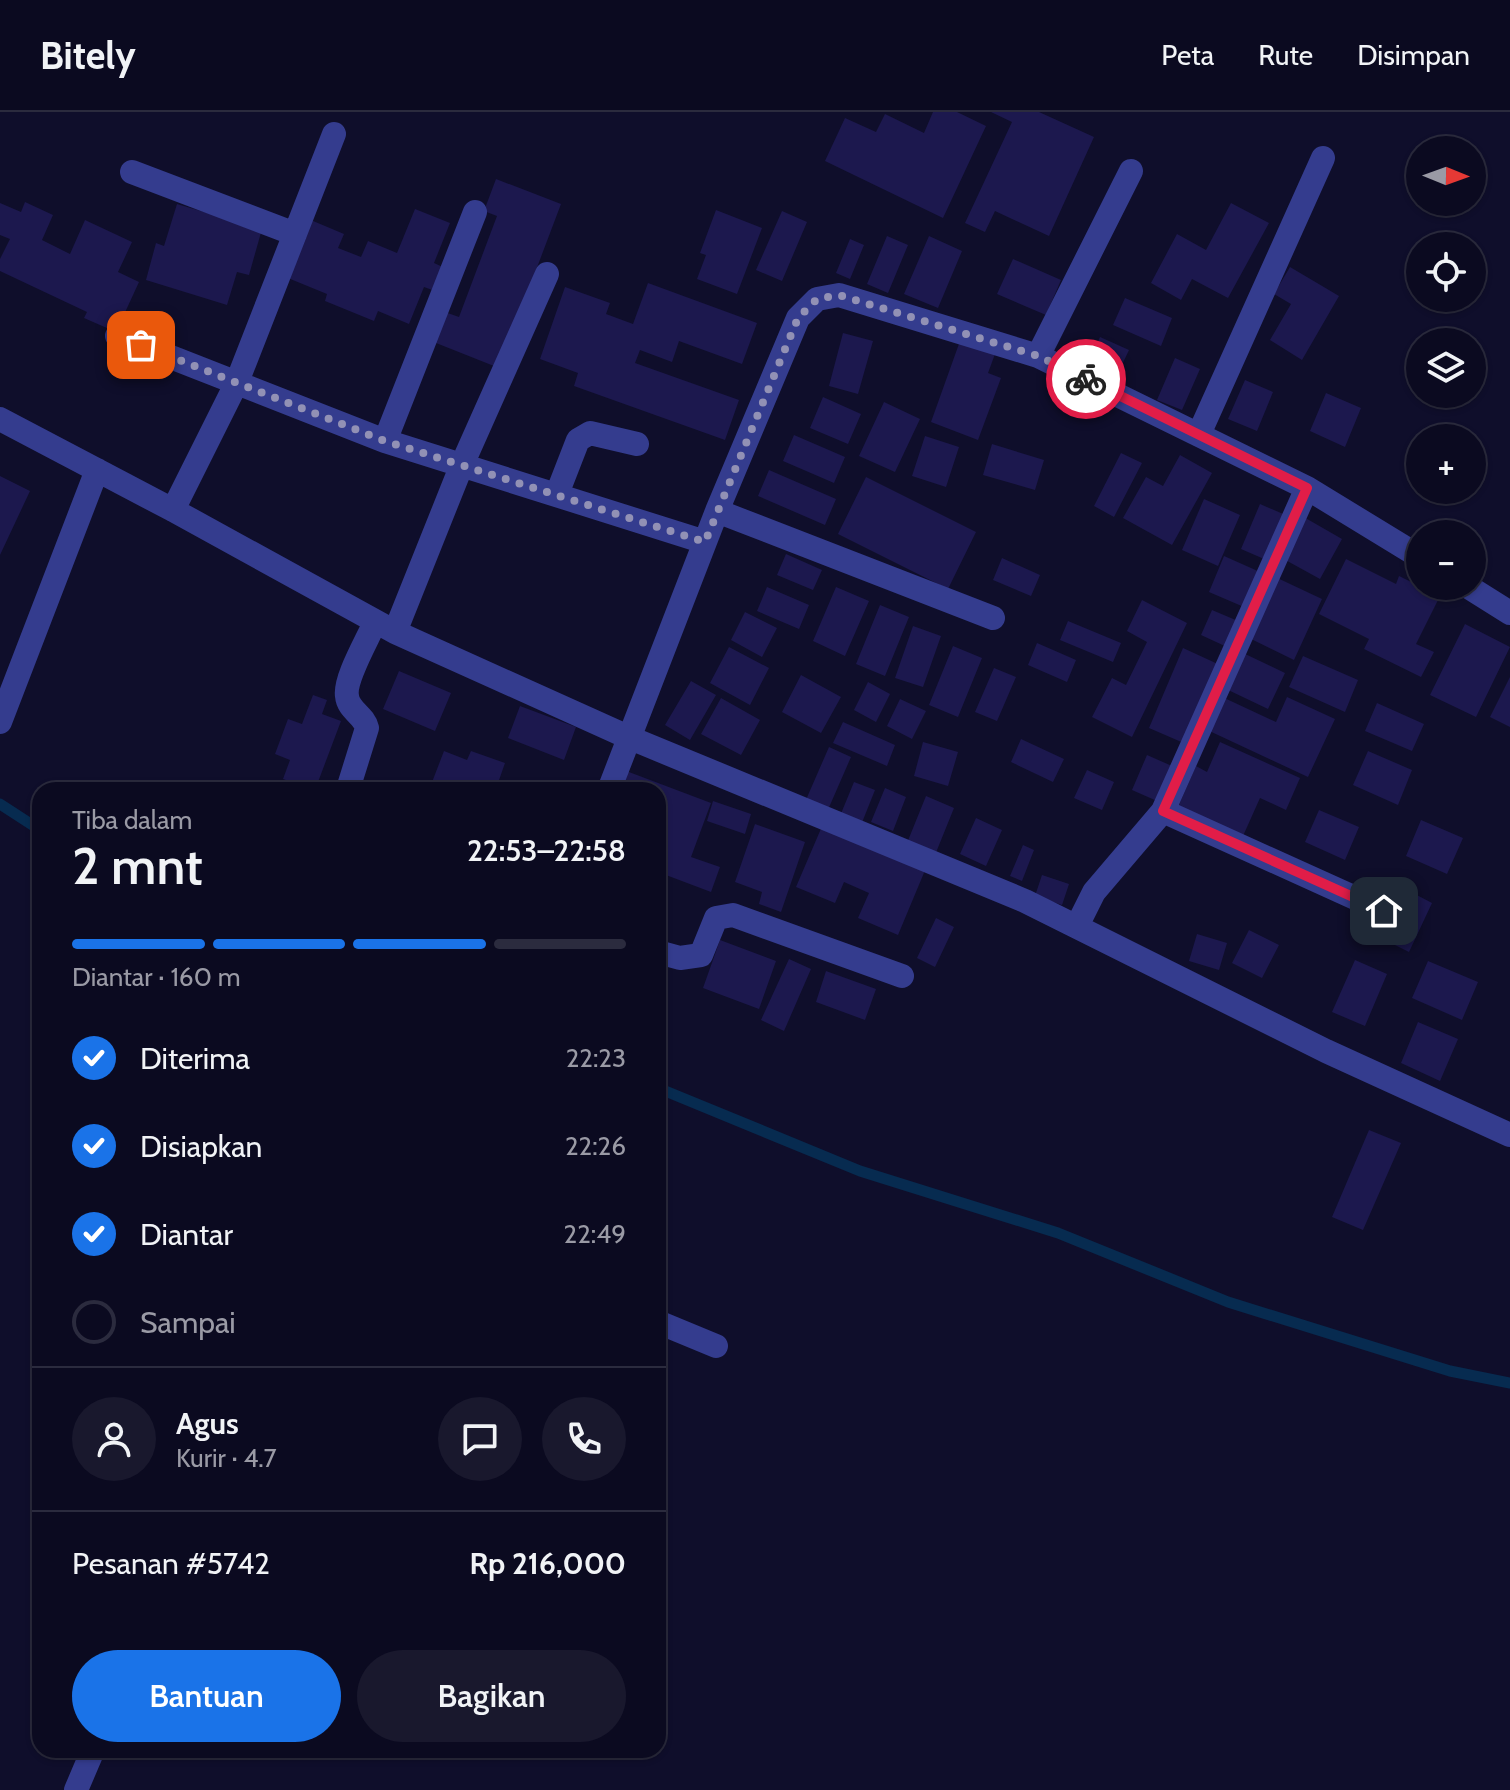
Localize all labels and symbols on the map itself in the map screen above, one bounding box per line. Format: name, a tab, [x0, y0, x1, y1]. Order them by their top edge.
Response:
north arrow	[1406, 136, 1486, 216]
pin	[107, 311, 175, 379]
courier	[1046, 339, 1126, 419]
pin	[1350, 877, 1418, 945]

